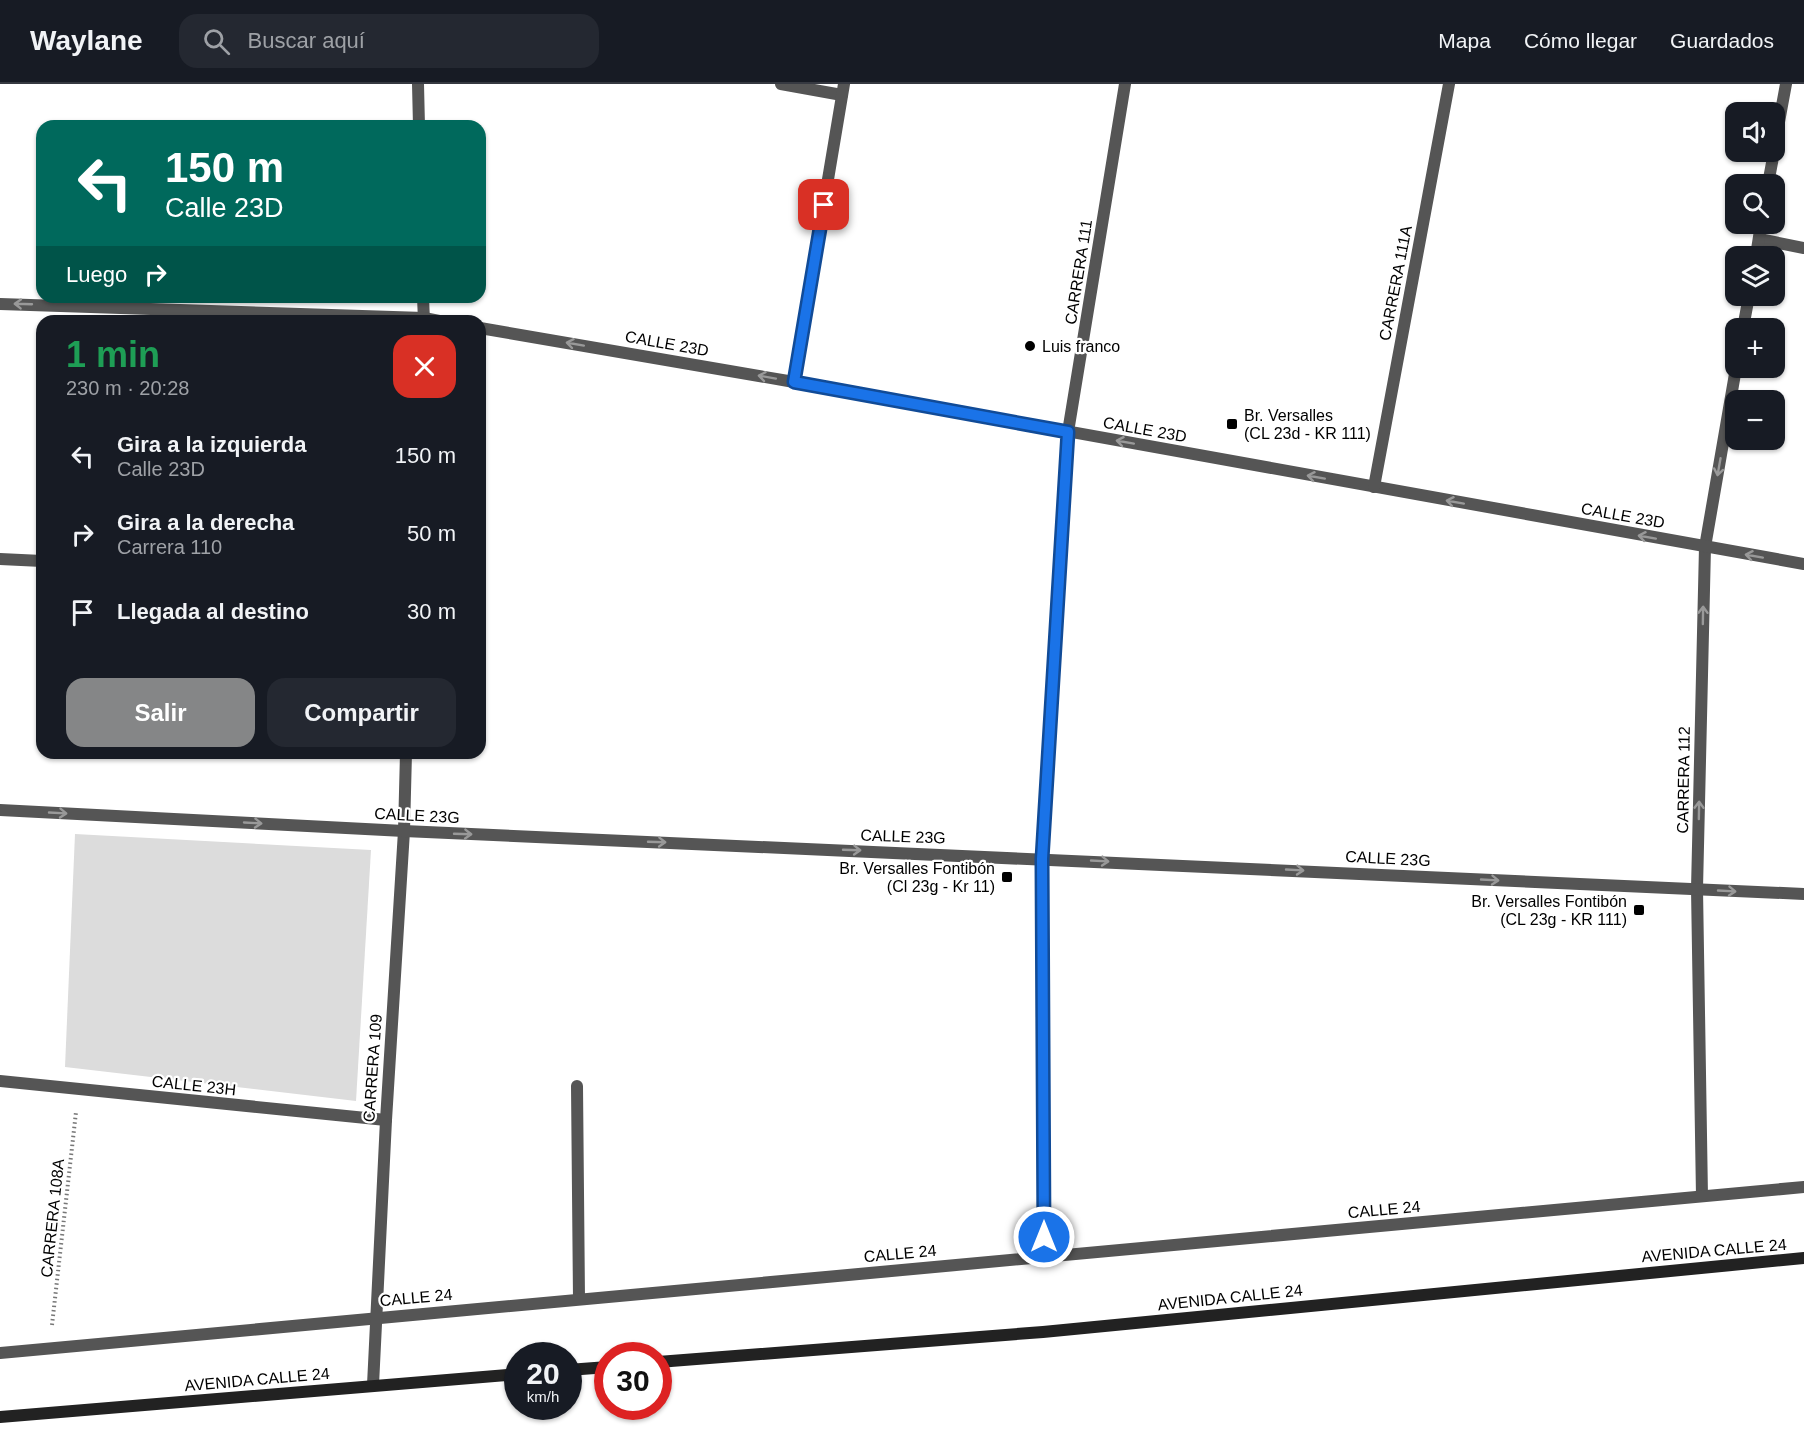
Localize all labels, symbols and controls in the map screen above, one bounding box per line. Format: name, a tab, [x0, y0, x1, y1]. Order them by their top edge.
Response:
search box	[179, 14, 599, 68]
text: Waylane	[30, 25, 143, 56]
icon: search	[200, 25, 233, 58]
text: Buscar aquí	[248, 28, 365, 53]
text: Mapa	[1438, 29, 1491, 52]
text: Cómo llegar	[1524, 29, 1637, 52]
text: Guardados	[1670, 29, 1774, 52]
map controls	[1725, 102, 1785, 450]
button: sound	[1725, 102, 1785, 162]
icon: left	[66, 144, 144, 222]
text: 150 m	[165, 144, 284, 191]
button: search	[1725, 174, 1785, 234]
pin	[798, 179, 849, 230]
icon: arrive	[807, 188, 840, 221]
text: Calle 23D	[165, 193, 284, 223]
street label: CARRERA 111	[1062, 218, 1095, 326]
street label: CARRERA 111A	[1376, 224, 1415, 342]
button: layers	[1725, 246, 1785, 306]
icon: right	[139, 258, 172, 291]
text: Luego	[66, 262, 127, 287]
one-way arrow	[14, 299, 34, 310]
button: +	[1725, 318, 1785, 378]
street label: CALLE 23D	[624, 328, 710, 359]
text: 1 min	[66, 334, 160, 375]
button: close	[393, 335, 456, 398]
place label: Luis franco	[1042, 338, 1120, 355]
one-way arrow	[566, 339, 586, 350]
marker: Luis franco	[1023, 339, 1037, 353]
one-way arrow	[758, 372, 778, 383]
text: 230 m · 20:28	[66, 377, 189, 399]
button: −	[1725, 390, 1785, 450]
place label: Br. Versalles (CL 23d - KR 111)	[1244, 407, 1371, 442]
street label: CALLE 23D	[1102, 414, 1188, 445]
marker: Br. Versalles (CL 23d - KR 111)	[1225, 417, 1239, 431]
text: Gira a la izquierda	[117, 432, 307, 457]
one-way arrow	[1115, 437, 1135, 448]
icon: left	[66, 440, 99, 473]
text: 150 m	[395, 443, 456, 468]
one-way arrow	[1713, 456, 1724, 476]
text: Calle 23D	[117, 458, 205, 480]
one-way arrow	[1307, 471, 1327, 482]
one-way arrow	[1446, 496, 1466, 507]
street label: CALLE 23D	[1580, 500, 1666, 531]
text: Gira a la derecha	[117, 510, 294, 535]
icon: right	[66, 518, 99, 551]
text: 50 m	[407, 521, 456, 546]
one-way arrow	[1638, 531, 1658, 542]
text: Carrera 110	[117, 536, 222, 558]
one-way arrow	[1745, 550, 1765, 561]
icon: arrive	[66, 596, 99, 629]
text: Llegada al destino	[117, 599, 309, 624]
text: 30 m	[407, 599, 456, 624]
one-way arrow	[1698, 605, 1709, 625]
button: Salir	[66, 678, 255, 747]
button: Compartir	[267, 678, 456, 747]
street label: CARRERA 112	[1674, 726, 1693, 834]
one-way arrow	[1693, 800, 1705, 820]
street label: CALLE 23G	[374, 805, 460, 826]
one-way arrow	[48, 808, 68, 819]
one-way arrow	[243, 818, 263, 829]
street label: CALLE 23G	[860, 827, 946, 846]
one-way arrow	[452, 828, 472, 839]
one-way arrow	[647, 837, 667, 848]
one-way arrow	[842, 845, 862, 856]
street label: CALLE 23G	[1345, 848, 1431, 869]
one-way arrow	[1090, 856, 1110, 867]
place label: Br. Versalles Fontibón (Cl 23g - Kr 11)	[839, 860, 995, 895]
one-way arrow	[1285, 865, 1305, 876]
marker: Br. Versalles Fontibón (Cl 23g - Kr 11)	[1000, 870, 1014, 884]
one-way arrow	[1479, 874, 1499, 885]
one-way arrow	[1716, 885, 1736, 896]
place label: Br. Versalles Fontibón (CL 23g - KR 111)	[1471, 893, 1627, 928]
marker: Br. Versalles Fontibón (CL 23g - KR 111)	[1632, 903, 1646, 917]
street label: CARRERA 109	[360, 1013, 385, 1123]
street label: CALLE 23H	[151, 1073, 237, 1098]
street label: CARRERA 108A	[38, 1158, 67, 1278]
street label: CALLE 24	[1347, 1198, 1421, 1221]
position arrow	[1012, 1205, 1076, 1269]
street label: AVENIDA CALLE 24	[1641, 1236, 1787, 1265]
street label: CALLE 24	[863, 1242, 937, 1265]
street label: AVENIDA CALLE 24	[1157, 1281, 1303, 1314]
street label: CALLE 24	[379, 1286, 453, 1309]
speed limit sign: 30	[594, 1342, 672, 1420]
text: 20	[526, 1357, 560, 1390]
street label: AVENIDA CALLE 24	[184, 1365, 330, 1394]
text: km/h	[527, 1388, 559, 1405]

